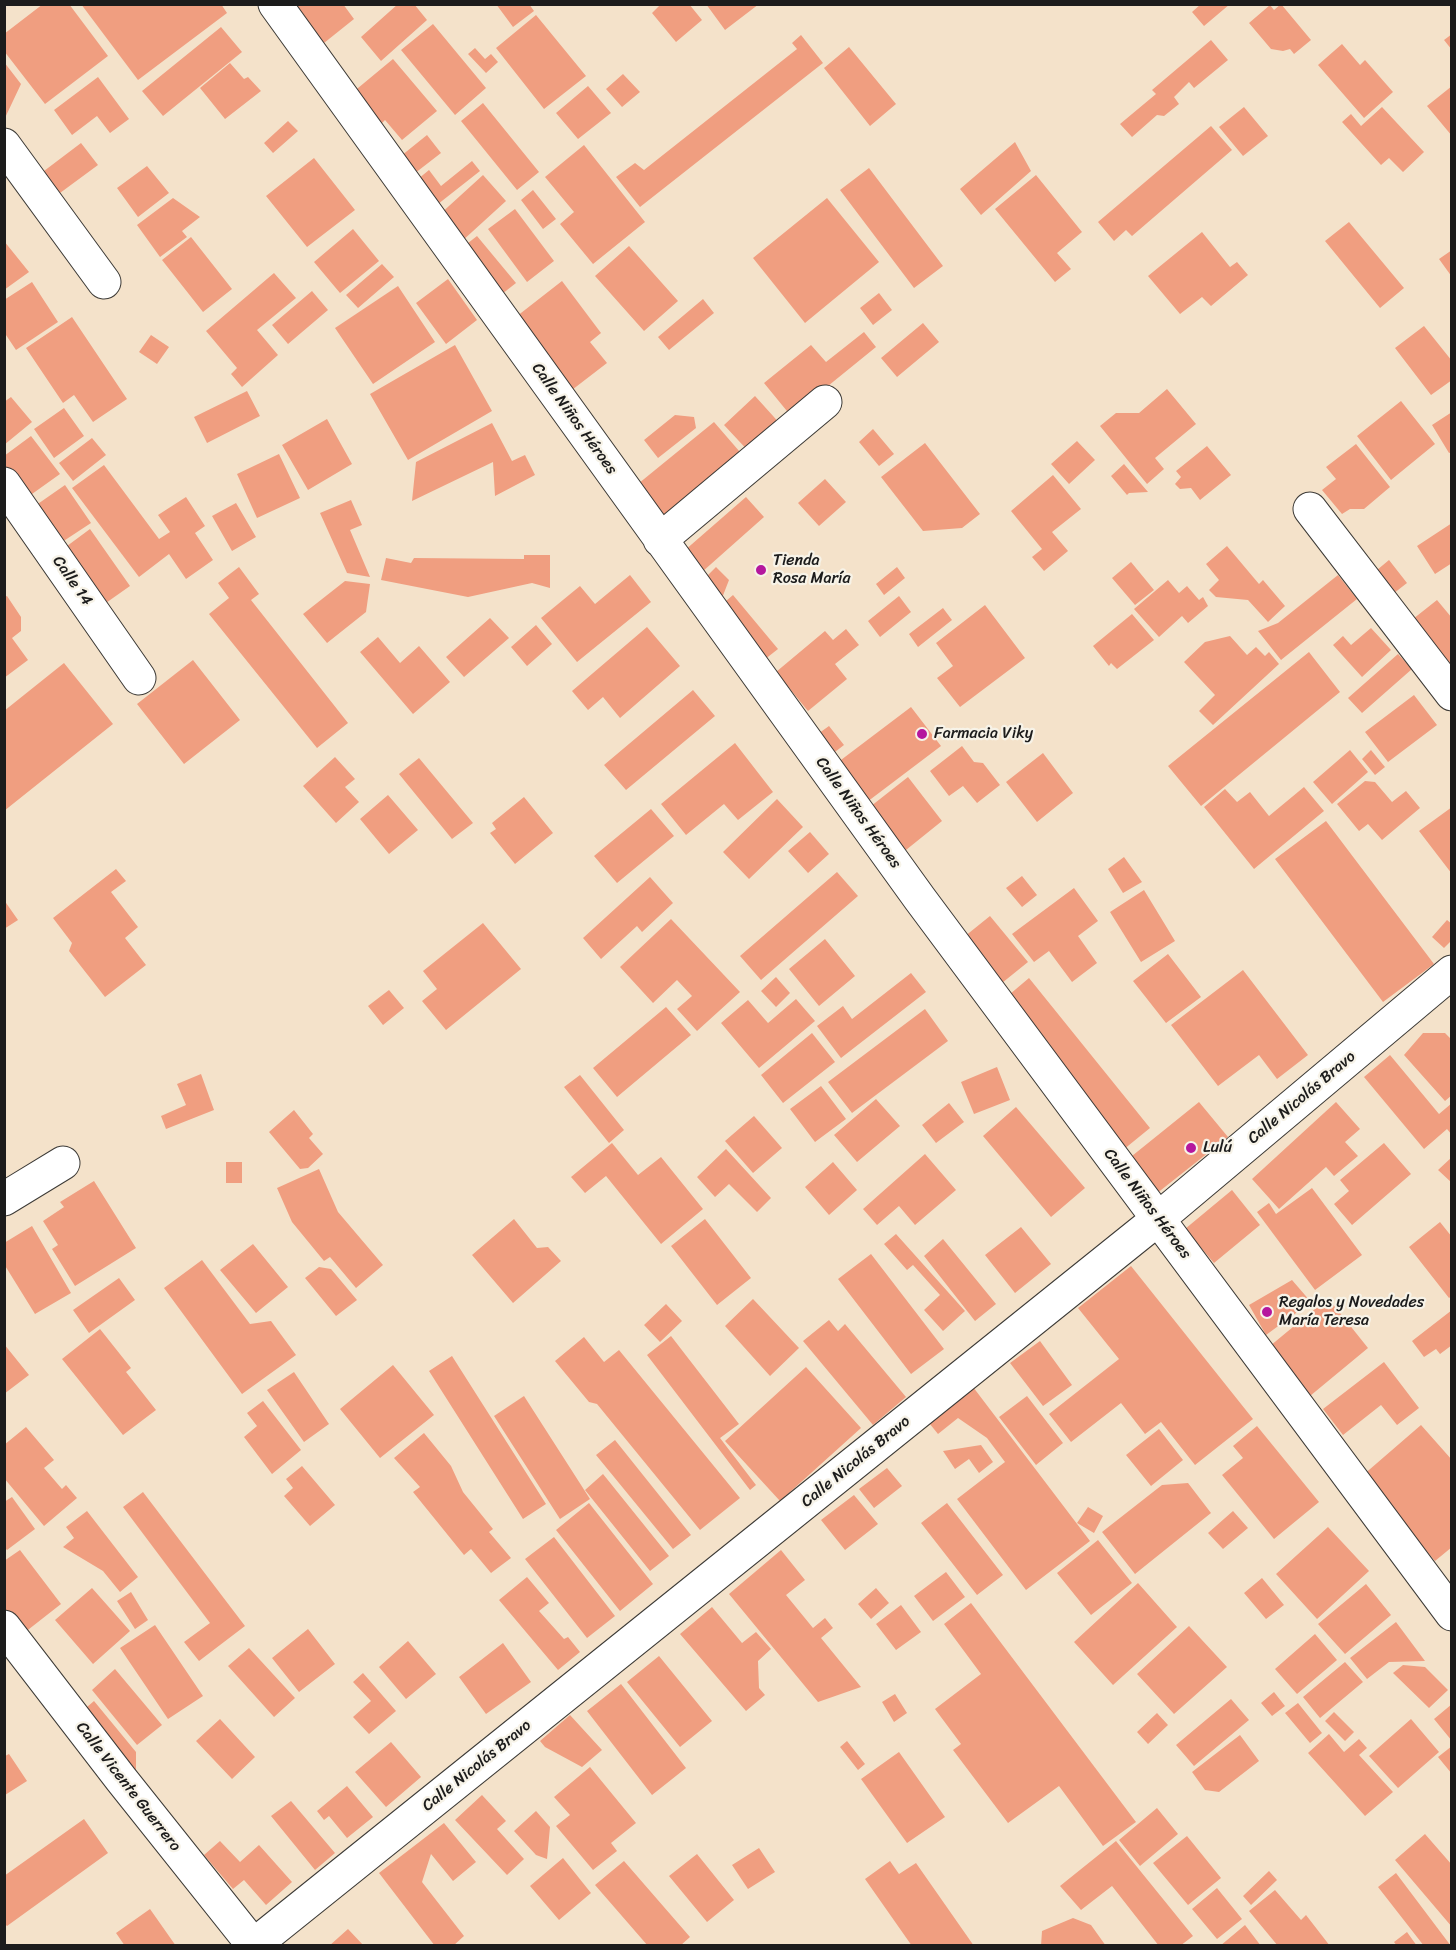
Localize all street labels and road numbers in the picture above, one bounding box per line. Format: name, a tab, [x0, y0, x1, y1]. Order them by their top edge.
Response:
street label: Calle Niños Héroes	[527, 360, 621, 478]
street label: Calle 14	[48, 552, 96, 610]
street label: Calle Niños Héroes	[811, 754, 905, 872]
street label: Calle Nicolás Bravo	[1244, 1047, 1360, 1149]
street label: Calle Niños Héroes	[1099, 1145, 1195, 1263]
street label: Calle Nicolás Bravo	[798, 1412, 914, 1512]
street label: Calle Nicolás Bravo	[419, 1716, 535, 1816]
street label: Calle Vicente Guerrero	[72, 1718, 184, 1856]

